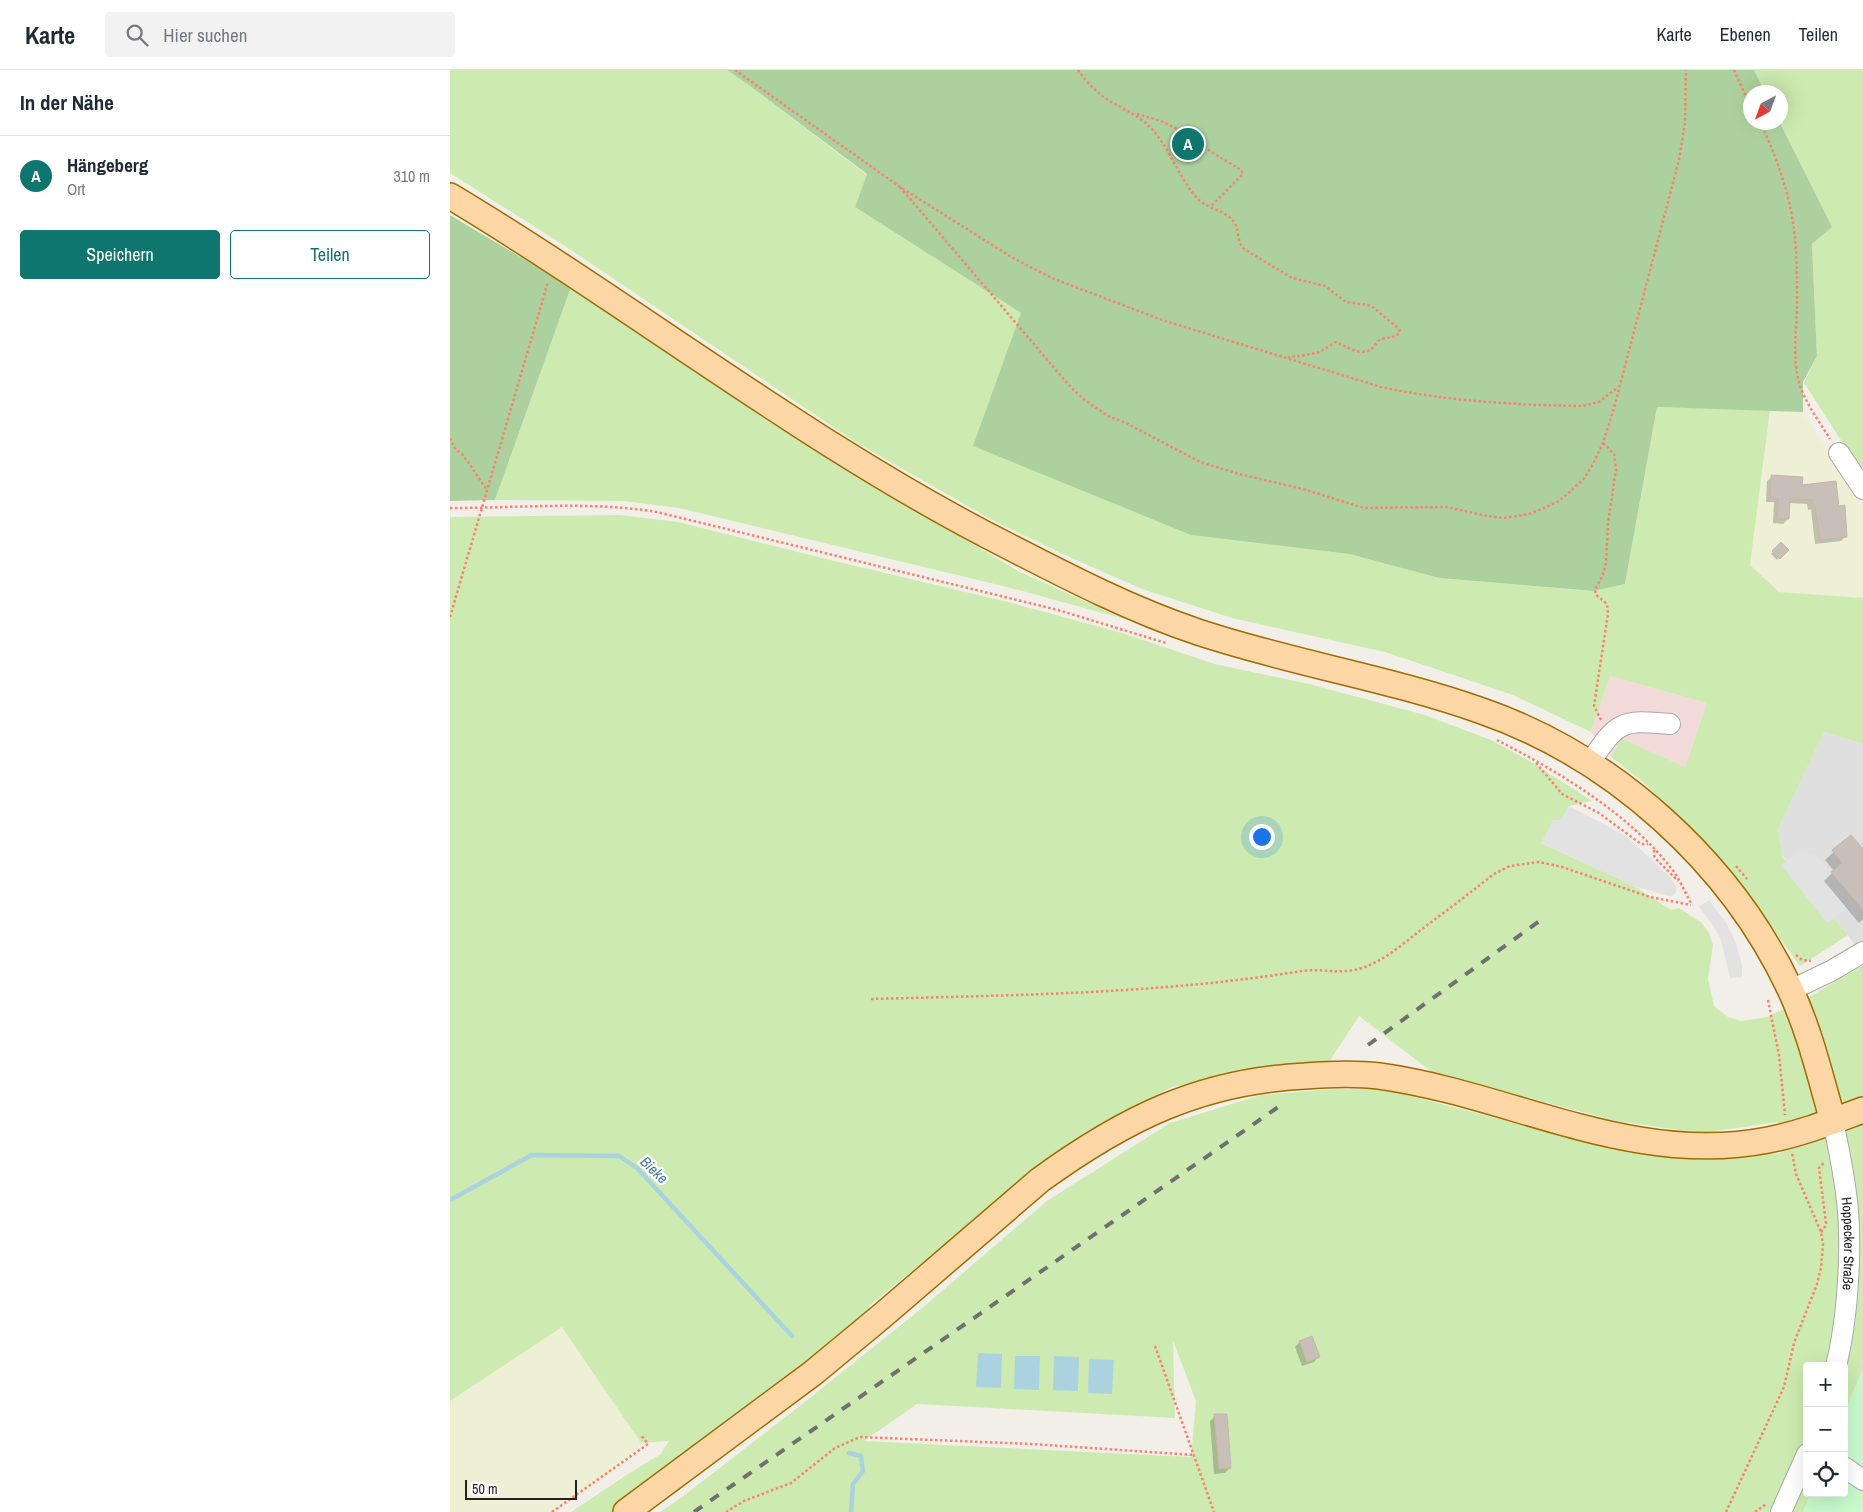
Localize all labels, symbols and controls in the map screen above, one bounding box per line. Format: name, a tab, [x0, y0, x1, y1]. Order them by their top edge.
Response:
search box	[105, 12, 455, 57]
text: Karte	[25, 19, 75, 51]
icon: search	[123, 21, 151, 49]
text: Hier suchen	[163, 22, 247, 48]
text: Karte	[1656, 22, 1692, 47]
text: Ebenen	[1720, 22, 1771, 47]
text: Teilen	[1799, 22, 1838, 47]
north arrow	[1743, 85, 1788, 130]
text: In der Nähe	[20, 88, 114, 117]
pin: A	[1172, 125, 1204, 163]
text: Hängeberg	[67, 152, 148, 178]
text: A	[31, 165, 41, 187]
text: 310 m	[394, 165, 430, 187]
text: Ort	[67, 178, 85, 200]
button: Speichern	[20, 230, 220, 279]
button: Teilen	[230, 230, 430, 279]
your location	[1249, 824, 1275, 850]
water label: Bieke	[636, 1151, 673, 1188]
street label: Hoppecker Straße	[1838, 1196, 1858, 1291]
map controls	[1803, 1362, 1848, 1497]
button: +	[1803, 1362, 1848, 1407]
button: −	[1803, 1407, 1848, 1452]
button: locate	[1803, 1452, 1848, 1497]
scale bar	[465, 1477, 578, 1500]
text: 50 m	[472, 1480, 498, 1498]

